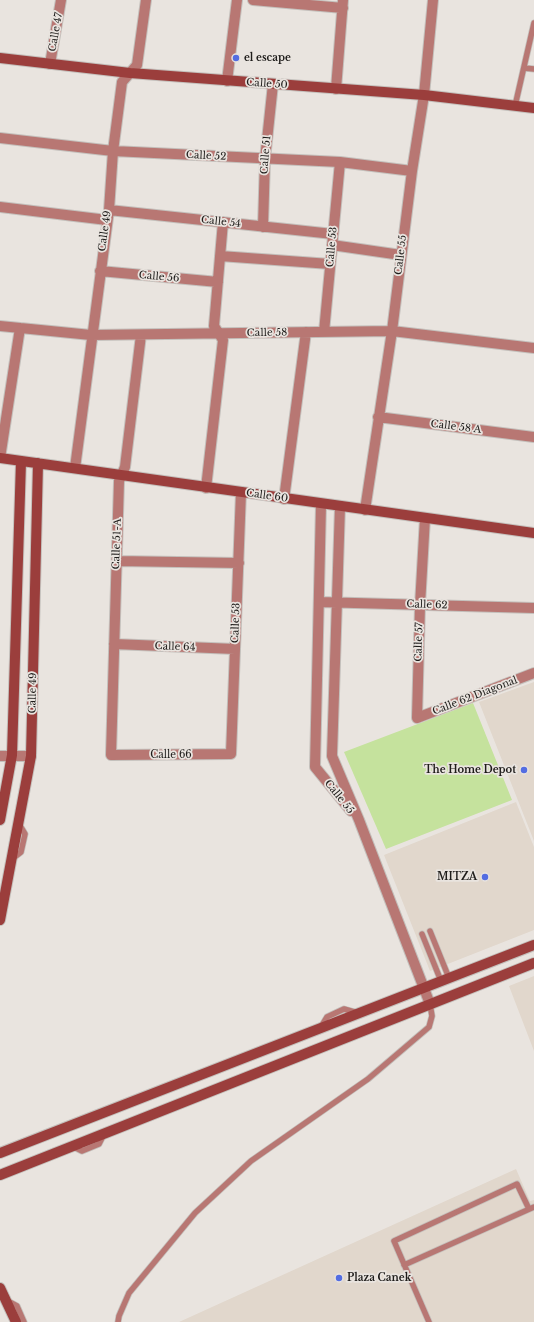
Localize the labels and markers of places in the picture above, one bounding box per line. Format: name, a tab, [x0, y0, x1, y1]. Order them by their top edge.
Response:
place label: el escape	[244, 52, 291, 64]
marker: el escape	[231, 53, 241, 63]
place label: The Home Depot	[424, 764, 516, 776]
marker: The Home Depot	[519, 765, 529, 775]
place label: MITZA	[437, 871, 477, 883]
marker: MITZA	[480, 872, 490, 882]
place label: Plaza Canek	[347, 1272, 411, 1284]
marker: Plaza Canek	[334, 1273, 344, 1283]

